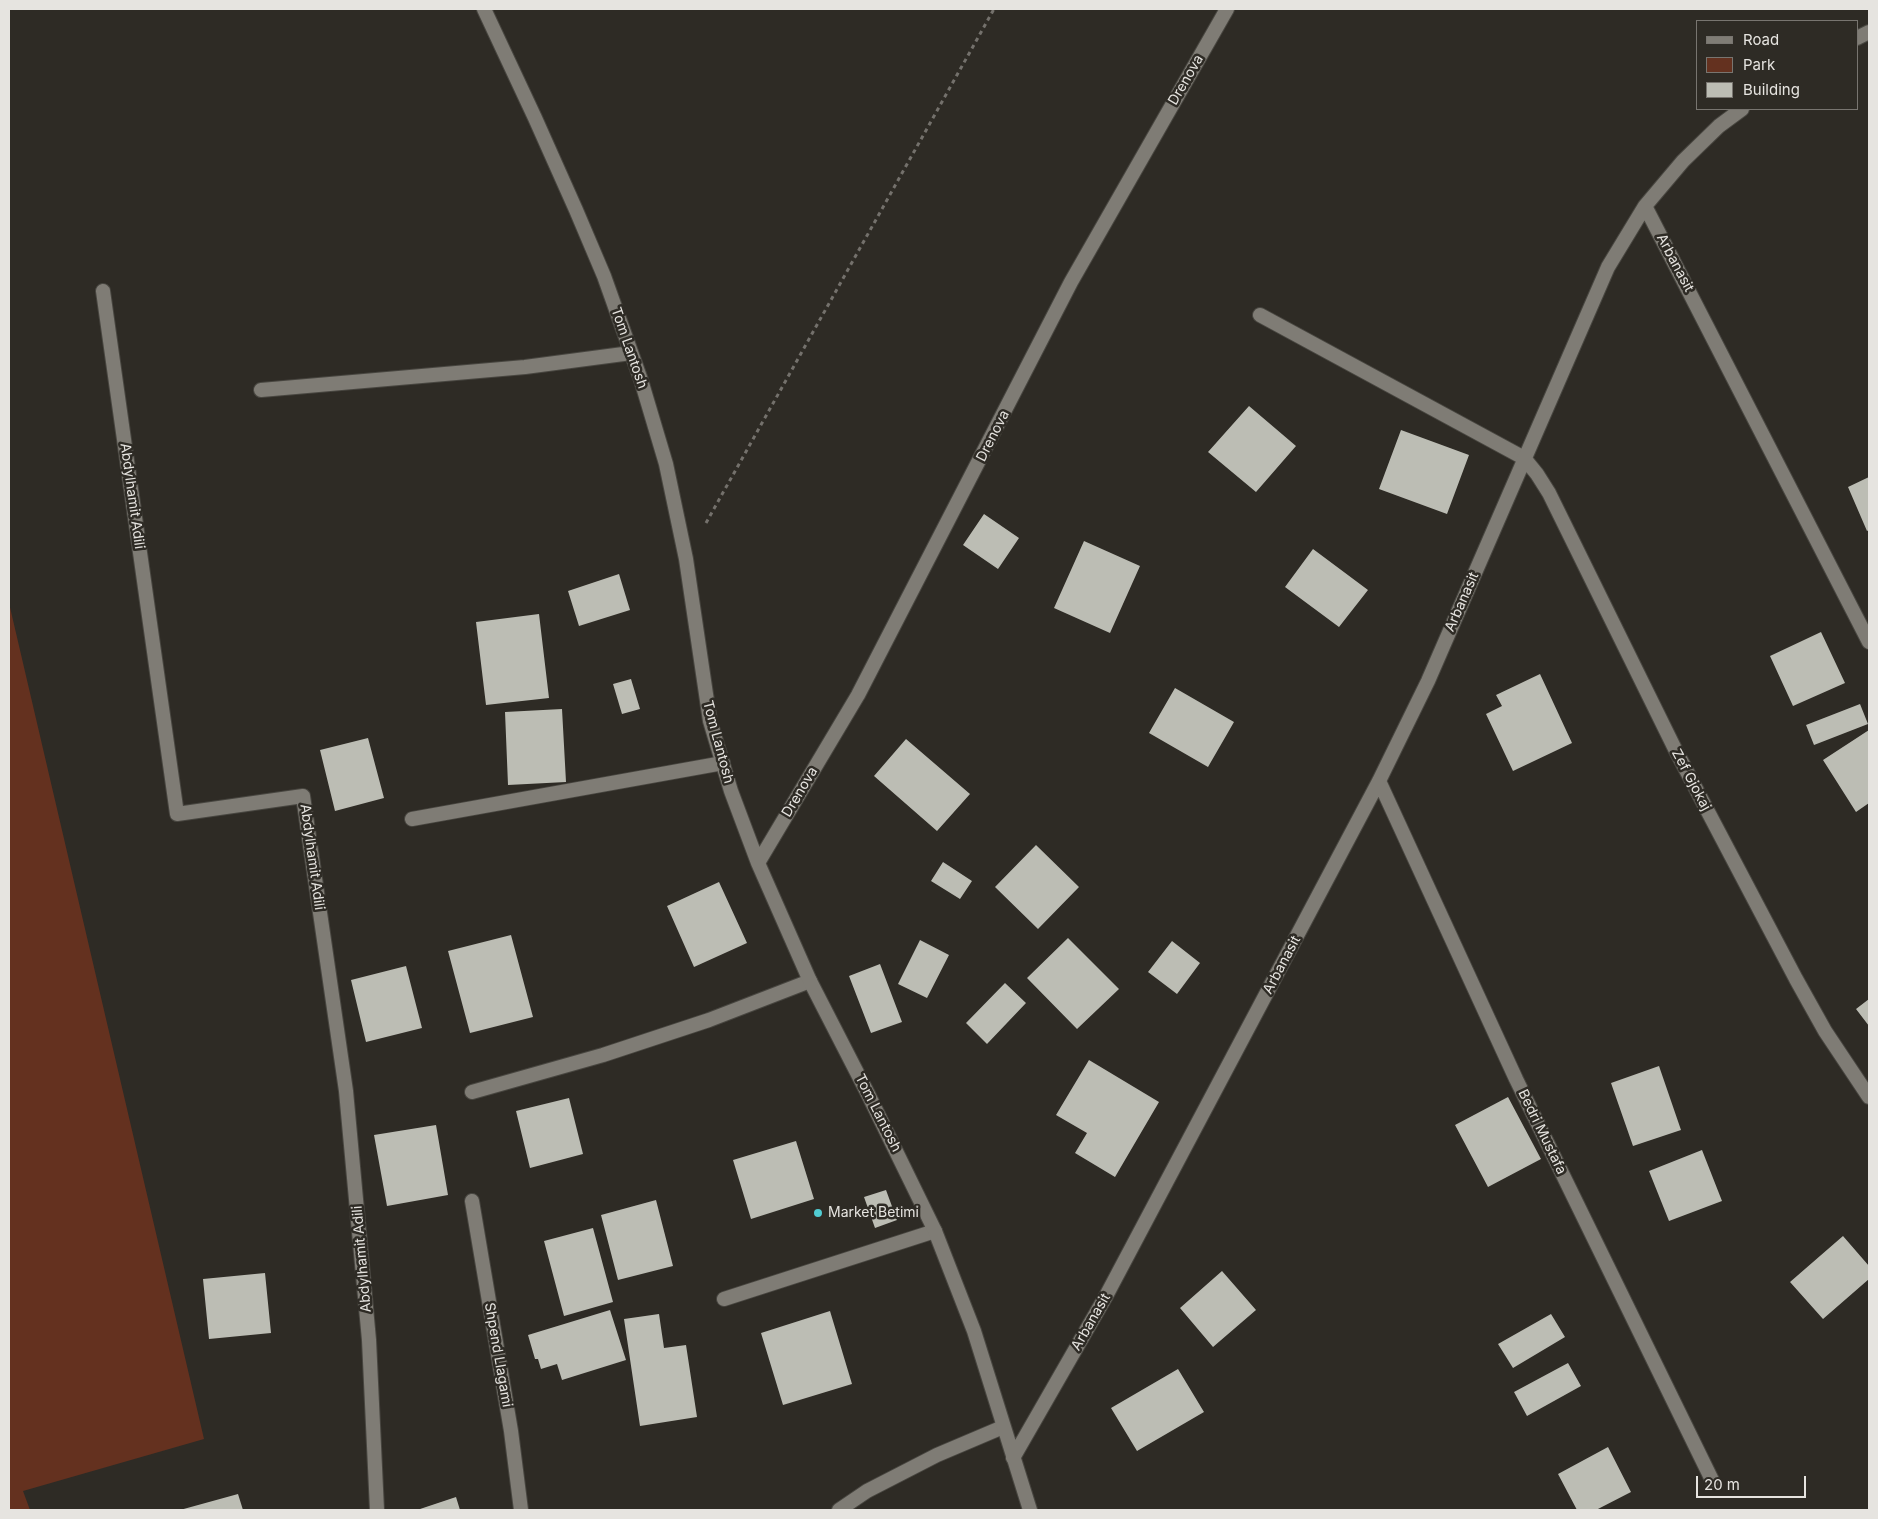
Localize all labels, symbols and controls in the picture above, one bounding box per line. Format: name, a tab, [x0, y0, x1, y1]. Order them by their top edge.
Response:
legend	[1696, 20, 1858, 110]
text: Road	[1743, 30, 1779, 49]
street label: Drenova	[1165, 52, 1207, 108]
text: Park	[1743, 55, 1775, 74]
text: Building	[1743, 80, 1800, 99]
street label: Arbanasit	[1653, 231, 1697, 295]
street label: Tom Lantosh	[607, 305, 651, 391]
street label: Drenova	[973, 408, 1013, 464]
street label: Abdylhamit Adili	[116, 442, 148, 550]
street label: Arbanasit	[1441, 570, 1483, 634]
street label: Tom Lantosh	[699, 699, 737, 785]
street label: Zef Gjokaj	[1668, 746, 1714, 814]
street label: Drenova	[779, 764, 821, 820]
street label: Abdylhamit Adili	[296, 803, 328, 911]
street label: Arbanasit	[1260, 933, 1304, 997]
street label: Tom Lantosh	[851, 1071, 905, 1155]
street label: Bedri Mustafa	[1514, 1087, 1570, 1177]
street label: Abdylhamit Adili	[349, 1205, 375, 1313]
place label: Market Betimi	[828, 1205, 919, 1221]
marker: Market Betimi	[812, 1207, 824, 1219]
street label: Arbanasit	[1068, 1290, 1114, 1354]
street label: Shpend Llagami	[481, 1301, 515, 1409]
scale bar	[1698, 1466, 1808, 1498]
text: 20 m	[1704, 1475, 1740, 1494]

